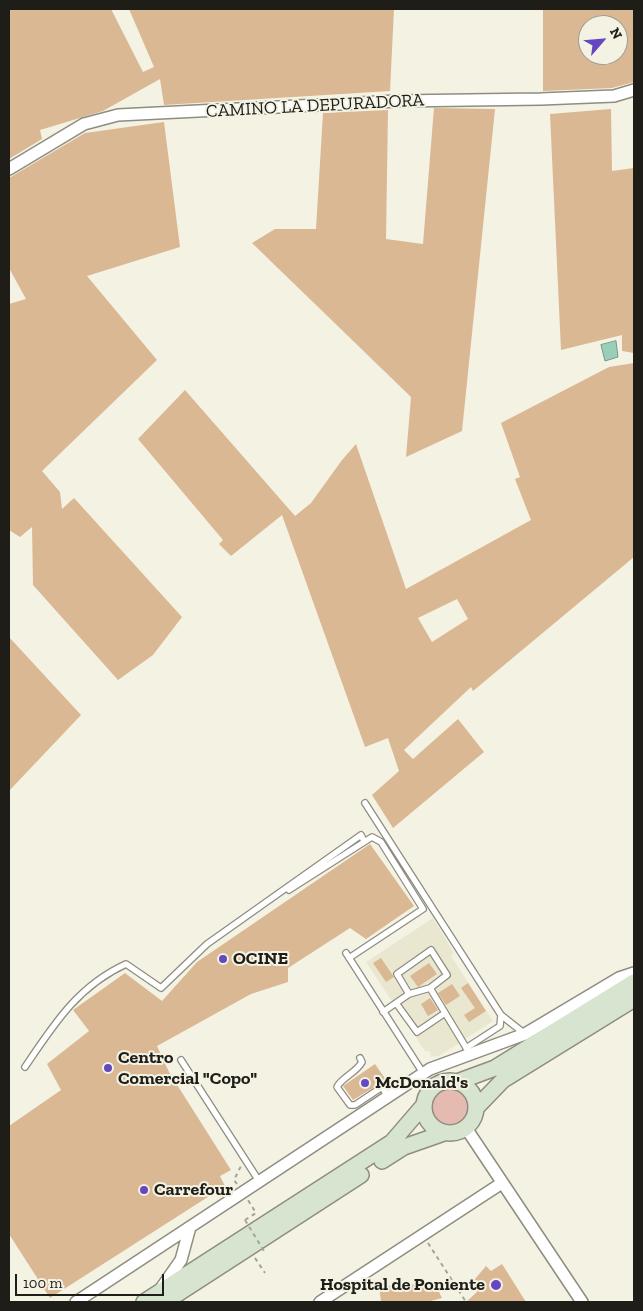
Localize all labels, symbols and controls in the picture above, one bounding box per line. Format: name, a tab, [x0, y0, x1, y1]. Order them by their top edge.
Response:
north arrow	[578, 15, 628, 65]
text: N	[606, 25, 626, 42]
street label: CAMINO LA DEPURADORA	[205, 90, 425, 122]
place label: OCINE	[233, 948, 288, 970]
marker: OCINE	[217, 953, 229, 965]
place label: Centro Comercial "Copo"	[118, 1047, 257, 1090]
marker: Centro Comercial "Copo"	[102, 1062, 114, 1074]
place label: McDonald's	[375, 1072, 468, 1094]
marker: McDonald's	[359, 1077, 371, 1089]
place label: Carrefour	[154, 1179, 233, 1201]
marker: Carrefour	[138, 1184, 150, 1196]
scale bar	[18, 1264, 166, 1296]
text: 100 m	[23, 1274, 62, 1292]
place label: Hospital de Poniente	[320, 1274, 485, 1296]
marker: Hospital de Poniente	[489, 1278, 503, 1292]

